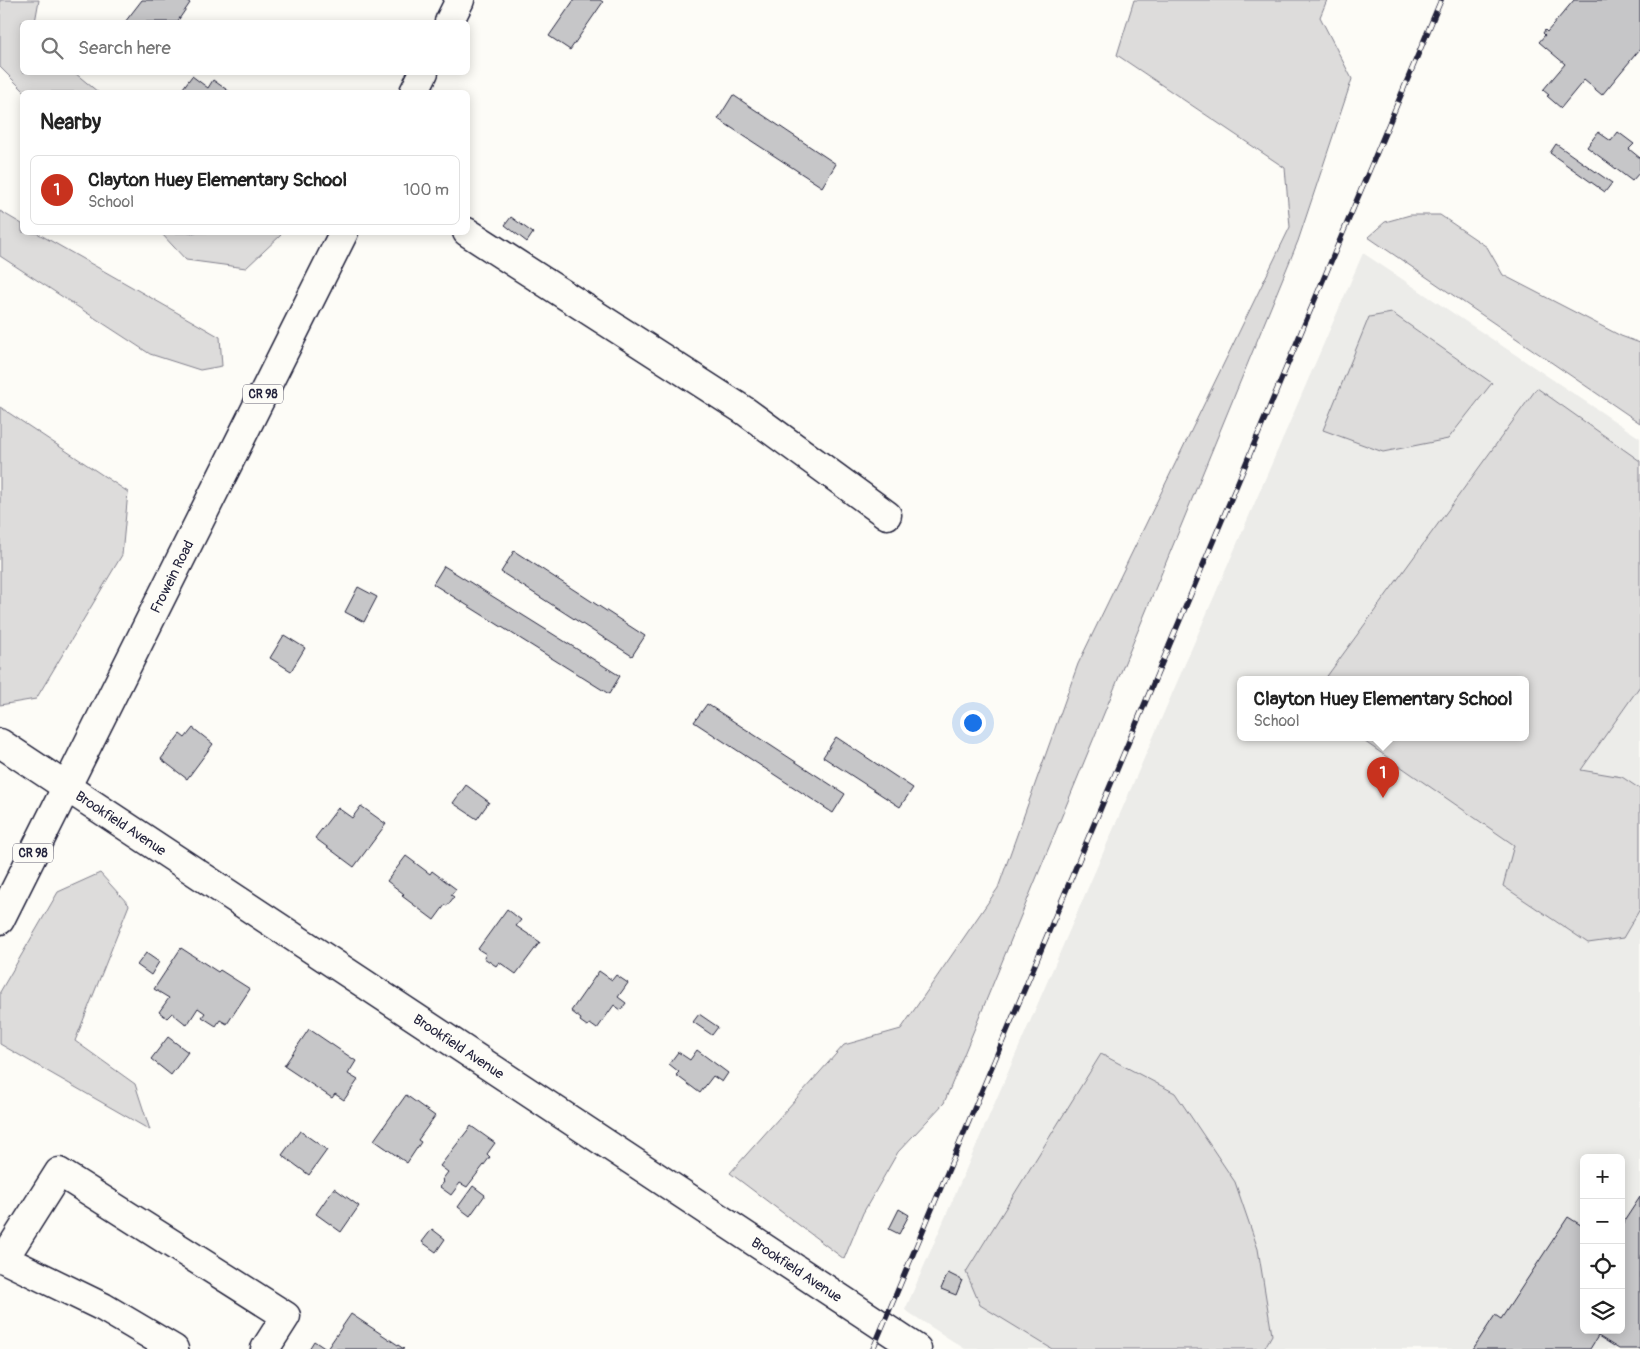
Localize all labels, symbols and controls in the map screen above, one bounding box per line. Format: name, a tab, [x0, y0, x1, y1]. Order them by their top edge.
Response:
search box	[20, 20, 470, 75]
icon: search	[38, 34, 66, 62]
text: Search here	[78, 36, 171, 60]
text: Nearby	[40, 109, 101, 136]
text: Clayton Huey Elementary School	[88, 168, 347, 192]
text: 1	[54, 180, 60, 200]
text: 100 m	[403, 180, 449, 200]
text: School	[88, 192, 134, 212]
road number: CR 98	[243, 384, 283, 404]
street label: Frowein Road	[147, 537, 198, 616]
popup	[1237, 676, 1529, 741]
text: Clayton Huey Elementary School	[1253, 687, 1513, 711]
your location	[960, 710, 986, 736]
text: School	[1253, 711, 1299, 731]
pin: 1	[1367, 757, 1399, 798]
street label: Brookfield Avenue	[72, 787, 169, 859]
road number: CR 98	[13, 844, 53, 862]
street label: Brookfield Avenue	[410, 1011, 507, 1083]
map controls	[1580, 1154, 1625, 1334]
button: +	[1580, 1154, 1625, 1199]
button: −	[1580, 1199, 1625, 1244]
street label: Brookfield Avenue	[748, 1234, 845, 1306]
button: locate	[1580, 1244, 1625, 1289]
button: layers	[1580, 1289, 1625, 1334]

